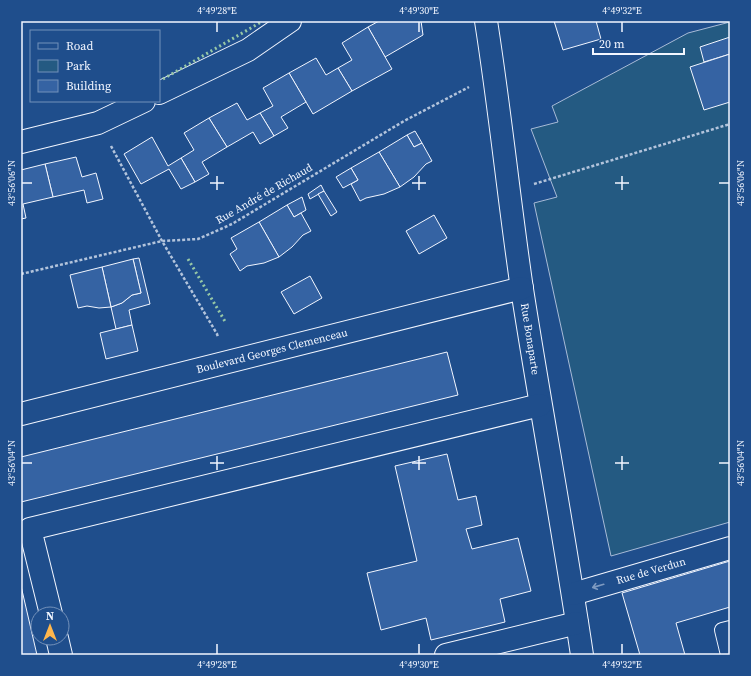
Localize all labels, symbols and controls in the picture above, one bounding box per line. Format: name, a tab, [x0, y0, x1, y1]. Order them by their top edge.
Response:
text: 4°49'28"E	[197, 4, 237, 17]
text: 4°49'30"E	[399, 4, 439, 17]
text: 4°49'32"E	[602, 4, 642, 17]
legend	[30, 30, 160, 102]
scale bar	[593, 30, 684, 56]
text: 20 m	[599, 36, 625, 52]
text: Road	[66, 38, 93, 54]
text: Park	[66, 58, 91, 74]
text: Building	[66, 78, 111, 94]
text: 43°56'06"N	[5, 160, 18, 206]
street label: Rue André de Richaud	[213, 160, 316, 228]
text: 43°56'06"N	[734, 160, 747, 206]
street label: Rue Bonaparte	[517, 302, 543, 376]
street label: Boulevard Georges Clemenceau	[195, 325, 350, 377]
text: 43°56'04"N	[5, 440, 18, 486]
text: 43°56'04"N	[734, 440, 747, 486]
street label: Rue de Verdun	[615, 554, 688, 588]
one-way arrow	[592, 583, 605, 590]
north arrow	[30, 606, 70, 646]
text: N	[46, 609, 54, 624]
text: 4°49'28"E	[197, 658, 237, 671]
text: 4°49'30"E	[399, 658, 439, 671]
text: 4°49'32"E	[602, 658, 642, 671]

